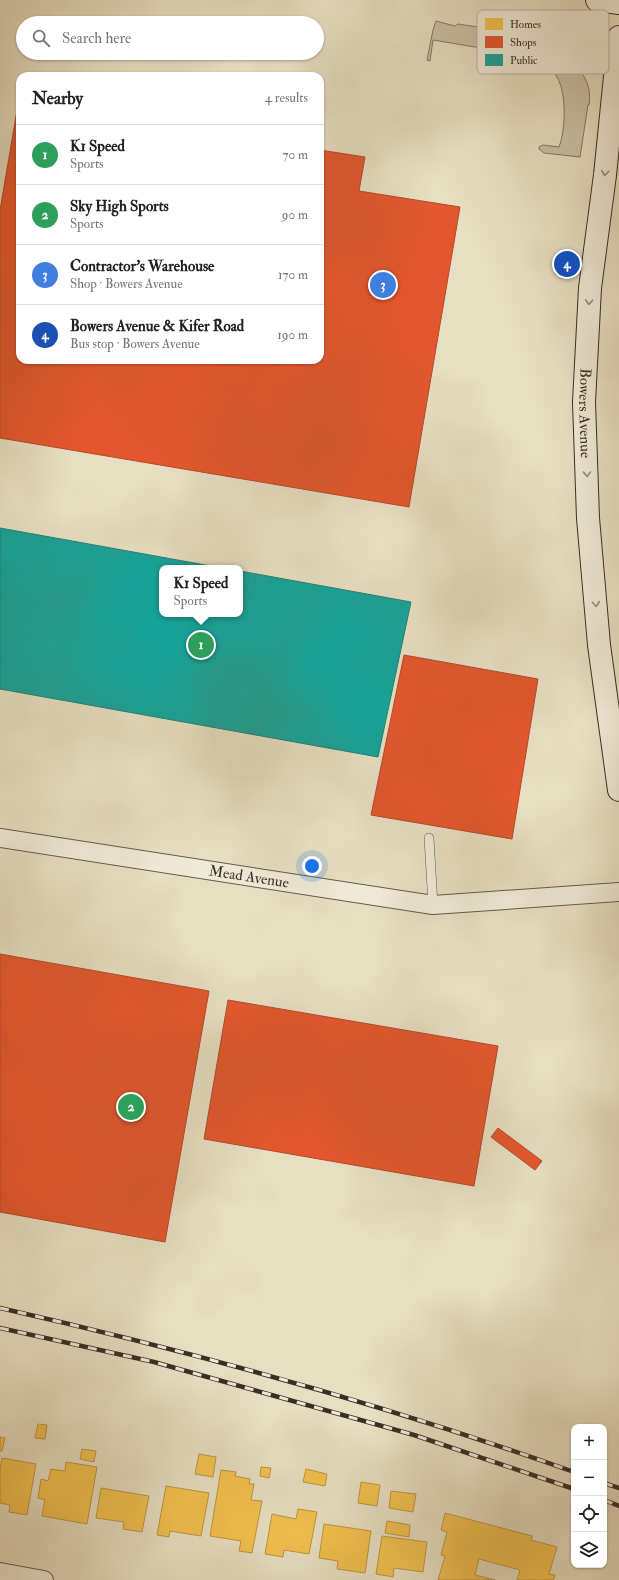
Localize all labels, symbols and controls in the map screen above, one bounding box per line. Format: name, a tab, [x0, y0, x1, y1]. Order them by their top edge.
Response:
legend	[477, 10, 609, 74]
search box	[16, 16, 324, 60]
text: Homes	[510, 18, 541, 31]
icon: search	[30, 27, 52, 49]
text: Search here	[62, 29, 131, 48]
text: Shops	[510, 36, 537, 50]
text: Public	[510, 54, 538, 67]
text: Nearby	[32, 88, 83, 109]
text: 4 results	[265, 90, 308, 106]
text: K1 Speed	[70, 137, 125, 156]
text: 1	[43, 147, 47, 163]
text: 70 m	[283, 147, 308, 163]
text: Sports	[70, 156, 104, 172]
one-way arrow	[601, 170, 610, 176]
text: Sky High Sports	[70, 197, 169, 216]
text: 2	[42, 207, 48, 223]
text: 90 m	[282, 207, 308, 223]
text: Sports	[70, 216, 104, 232]
pin: 4	[554, 249, 580, 279]
text: Contractor's Warehouse	[70, 257, 214, 276]
text: 3	[43, 267, 48, 283]
text: 170 m	[278, 267, 308, 283]
pin: 3	[370, 270, 396, 300]
text: Shop · Bowers Avenue	[70, 276, 183, 292]
one-way arrow	[585, 299, 594, 305]
text: Bowers Avenue & Kifer Road	[70, 317, 244, 336]
text: 4	[41, 327, 49, 343]
text: 190 m	[277, 327, 308, 343]
text: Bus stop · Bowers Avenue	[70, 336, 200, 352]
street label: Bowers Avenue	[574, 368, 595, 458]
one-way arrow	[582, 471, 591, 477]
popup	[159, 565, 243, 617]
text: K1 Speed	[174, 574, 228, 593]
text: Sports	[174, 593, 207, 609]
one-way arrow	[591, 601, 600, 607]
pin: 1	[188, 630, 214, 660]
your location	[302, 856, 322, 876]
street label: Mead Avenue	[208, 861, 290, 892]
pin: 2	[118, 1092, 144, 1122]
map controls	[571, 1424, 607, 1568]
button: +	[571, 1424, 607, 1460]
button: −	[571, 1460, 607, 1496]
button: locate	[571, 1496, 607, 1532]
button: layers	[571, 1532, 607, 1568]

